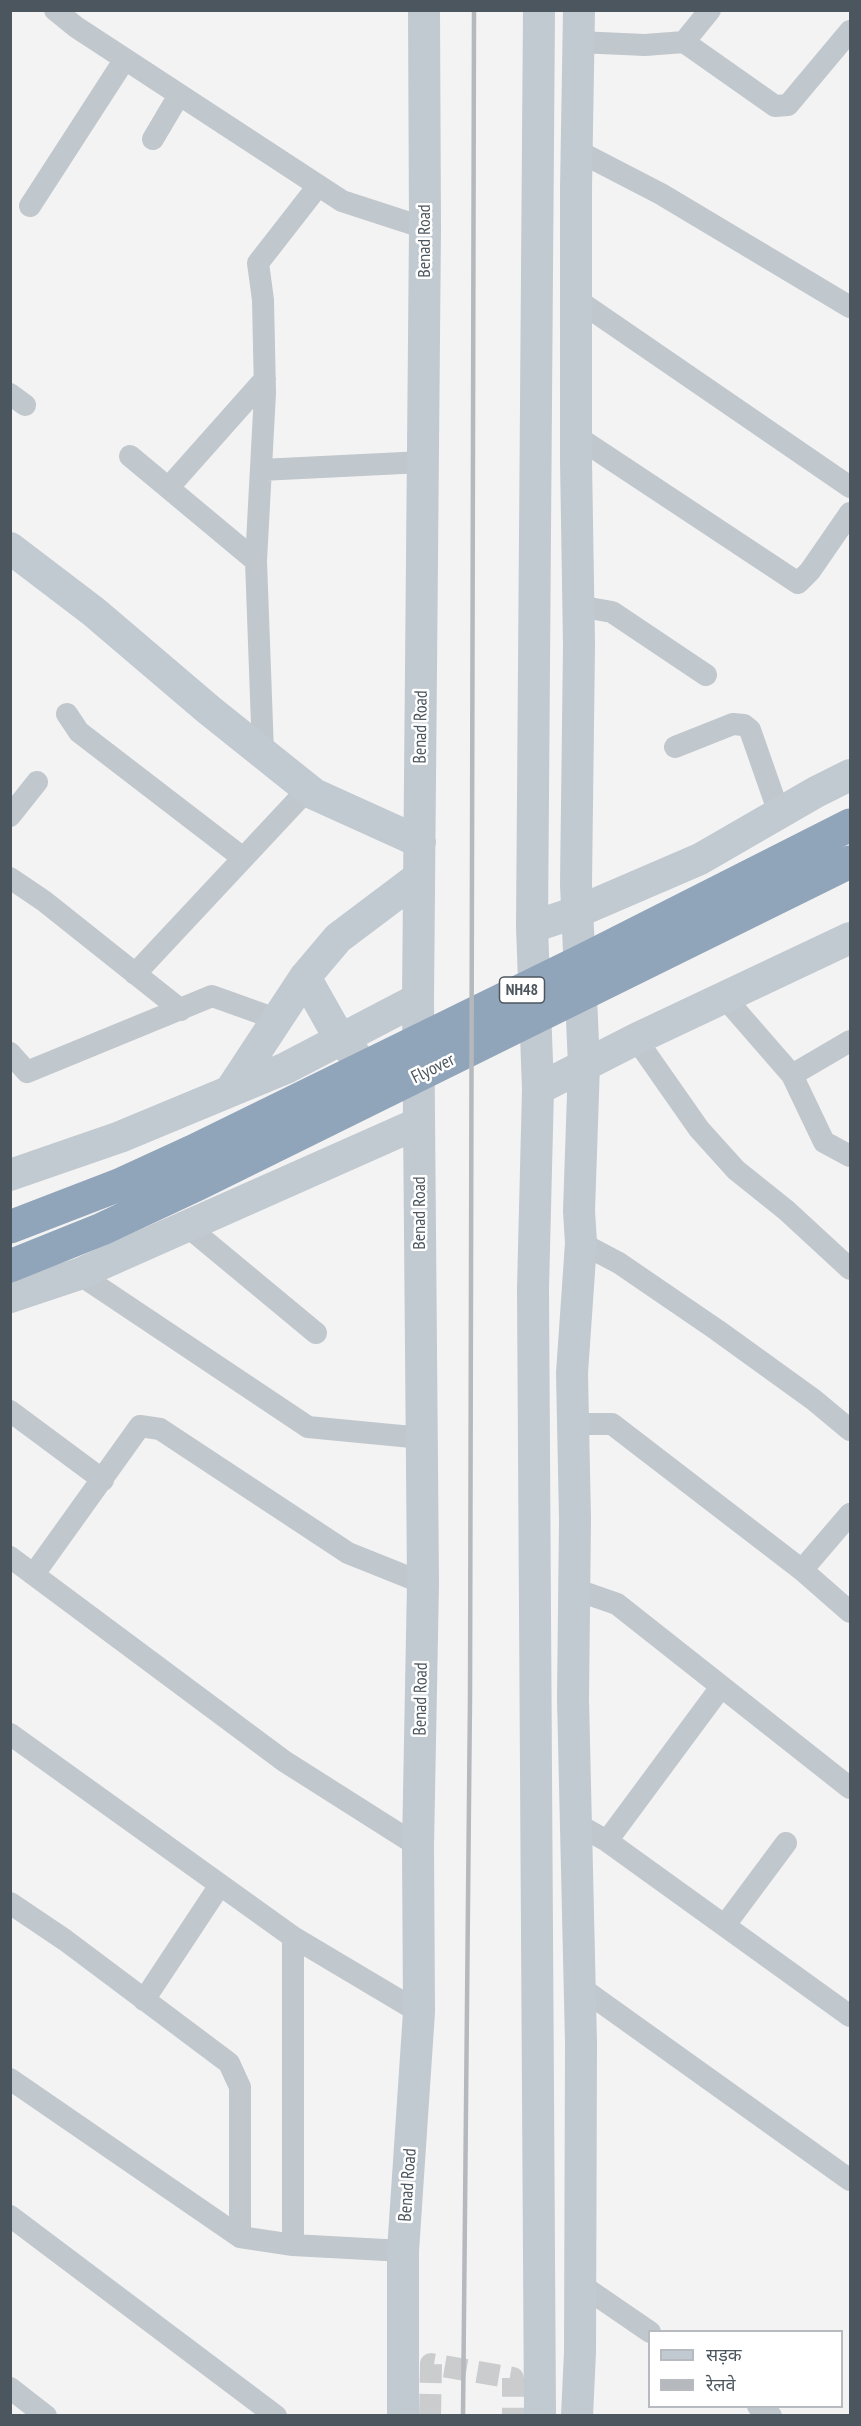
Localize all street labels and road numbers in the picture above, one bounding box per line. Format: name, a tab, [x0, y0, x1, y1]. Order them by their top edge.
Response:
street label: Benad Road	[414, 204, 436, 278]
street label: Benad Road	[410, 690, 432, 764]
road number: NH48	[500, 977, 544, 1003]
street label: Flyover	[408, 1049, 458, 1089]
street label: Benad Road	[409, 1176, 431, 1250]
street label: Benad Road	[410, 1662, 432, 1736]
street label: Benad Road	[395, 2148, 421, 2222]

